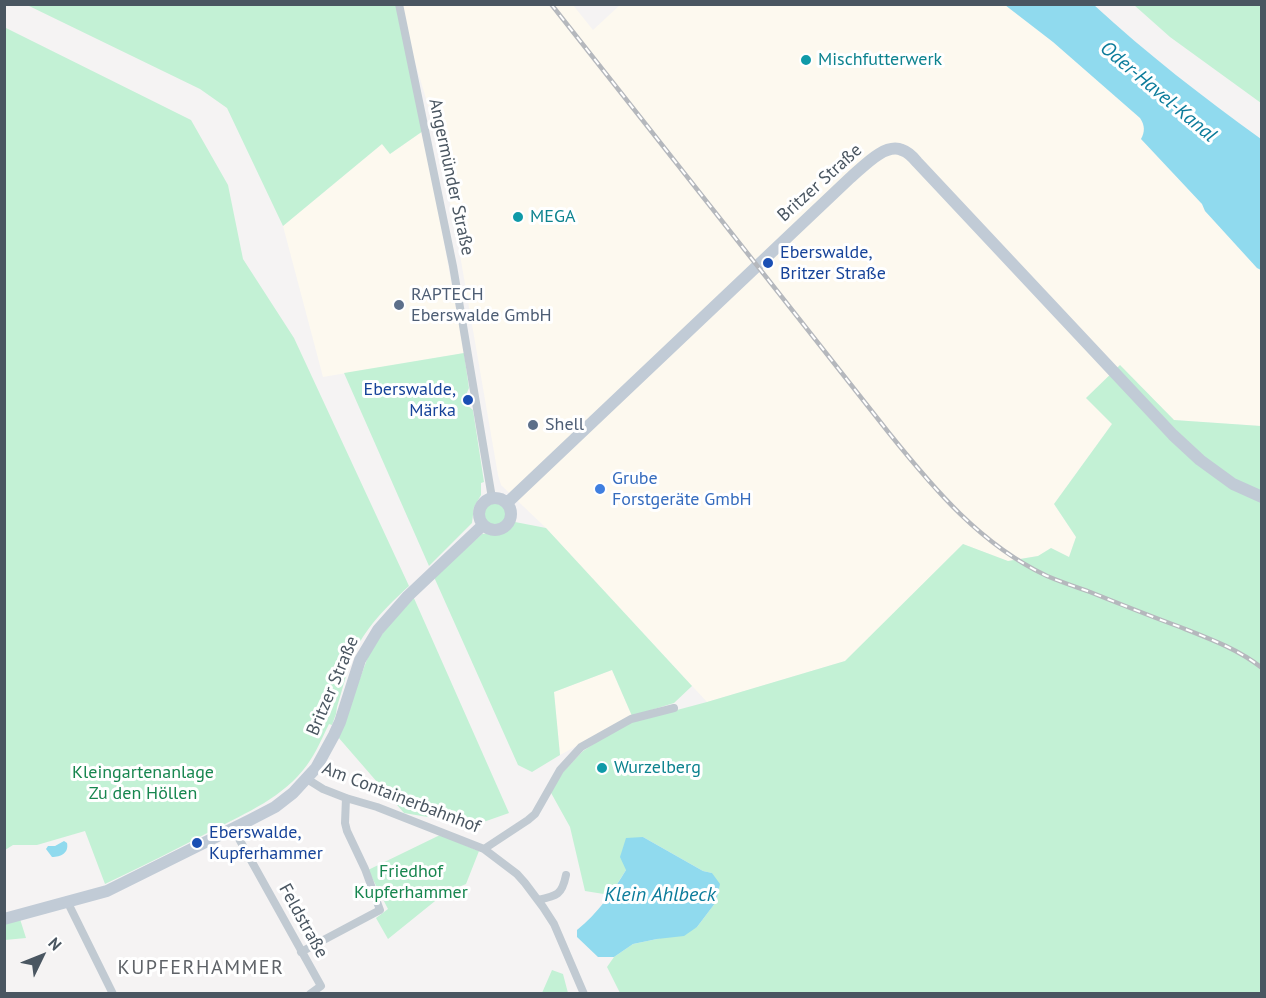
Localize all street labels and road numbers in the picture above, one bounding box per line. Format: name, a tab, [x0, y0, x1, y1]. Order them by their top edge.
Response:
street label: Angermünder Straße	[424, 97, 478, 257]
street label: Britzer Straße	[773, 140, 867, 226]
street label: Britzer Straße	[302, 633, 364, 739]
street label: Am Containerbahnhof	[319, 758, 483, 838]
street label: Feldstraße	[274, 880, 332, 962]

